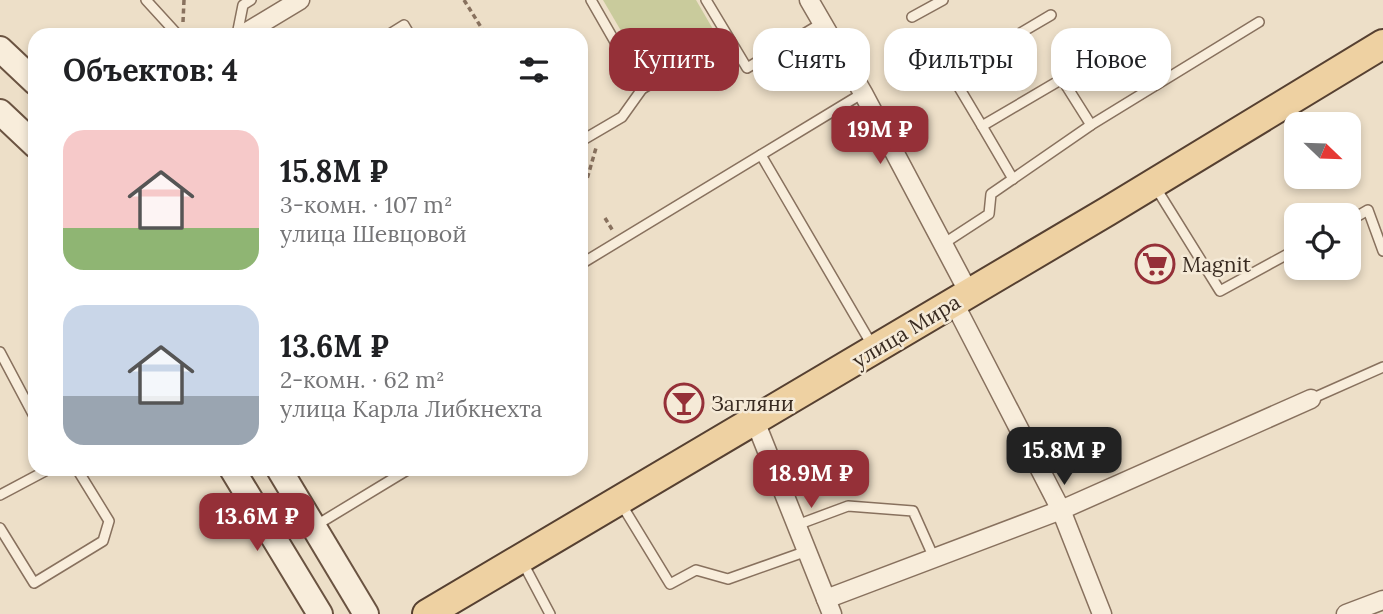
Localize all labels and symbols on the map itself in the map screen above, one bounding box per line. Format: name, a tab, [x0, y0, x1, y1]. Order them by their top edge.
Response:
pin: 19M ₽	[831, 106, 929, 166]
north arrow	[1284, 112, 1362, 189]
supermarket icon: Magnit	[1134, 243, 1176, 285]
place label: Magnit	[1182, 251, 1252, 278]
street label: улица Мира	[847, 288, 965, 374]
bar icon: Загляни	[663, 382, 705, 424]
place label: Загляни	[711, 390, 794, 417]
pin: 15.8M ₽	[999, 428, 1129, 487]
pin: 18.9M ₽	[746, 450, 876, 510]
pin: 13.6M ₽	[192, 494, 322, 553]

